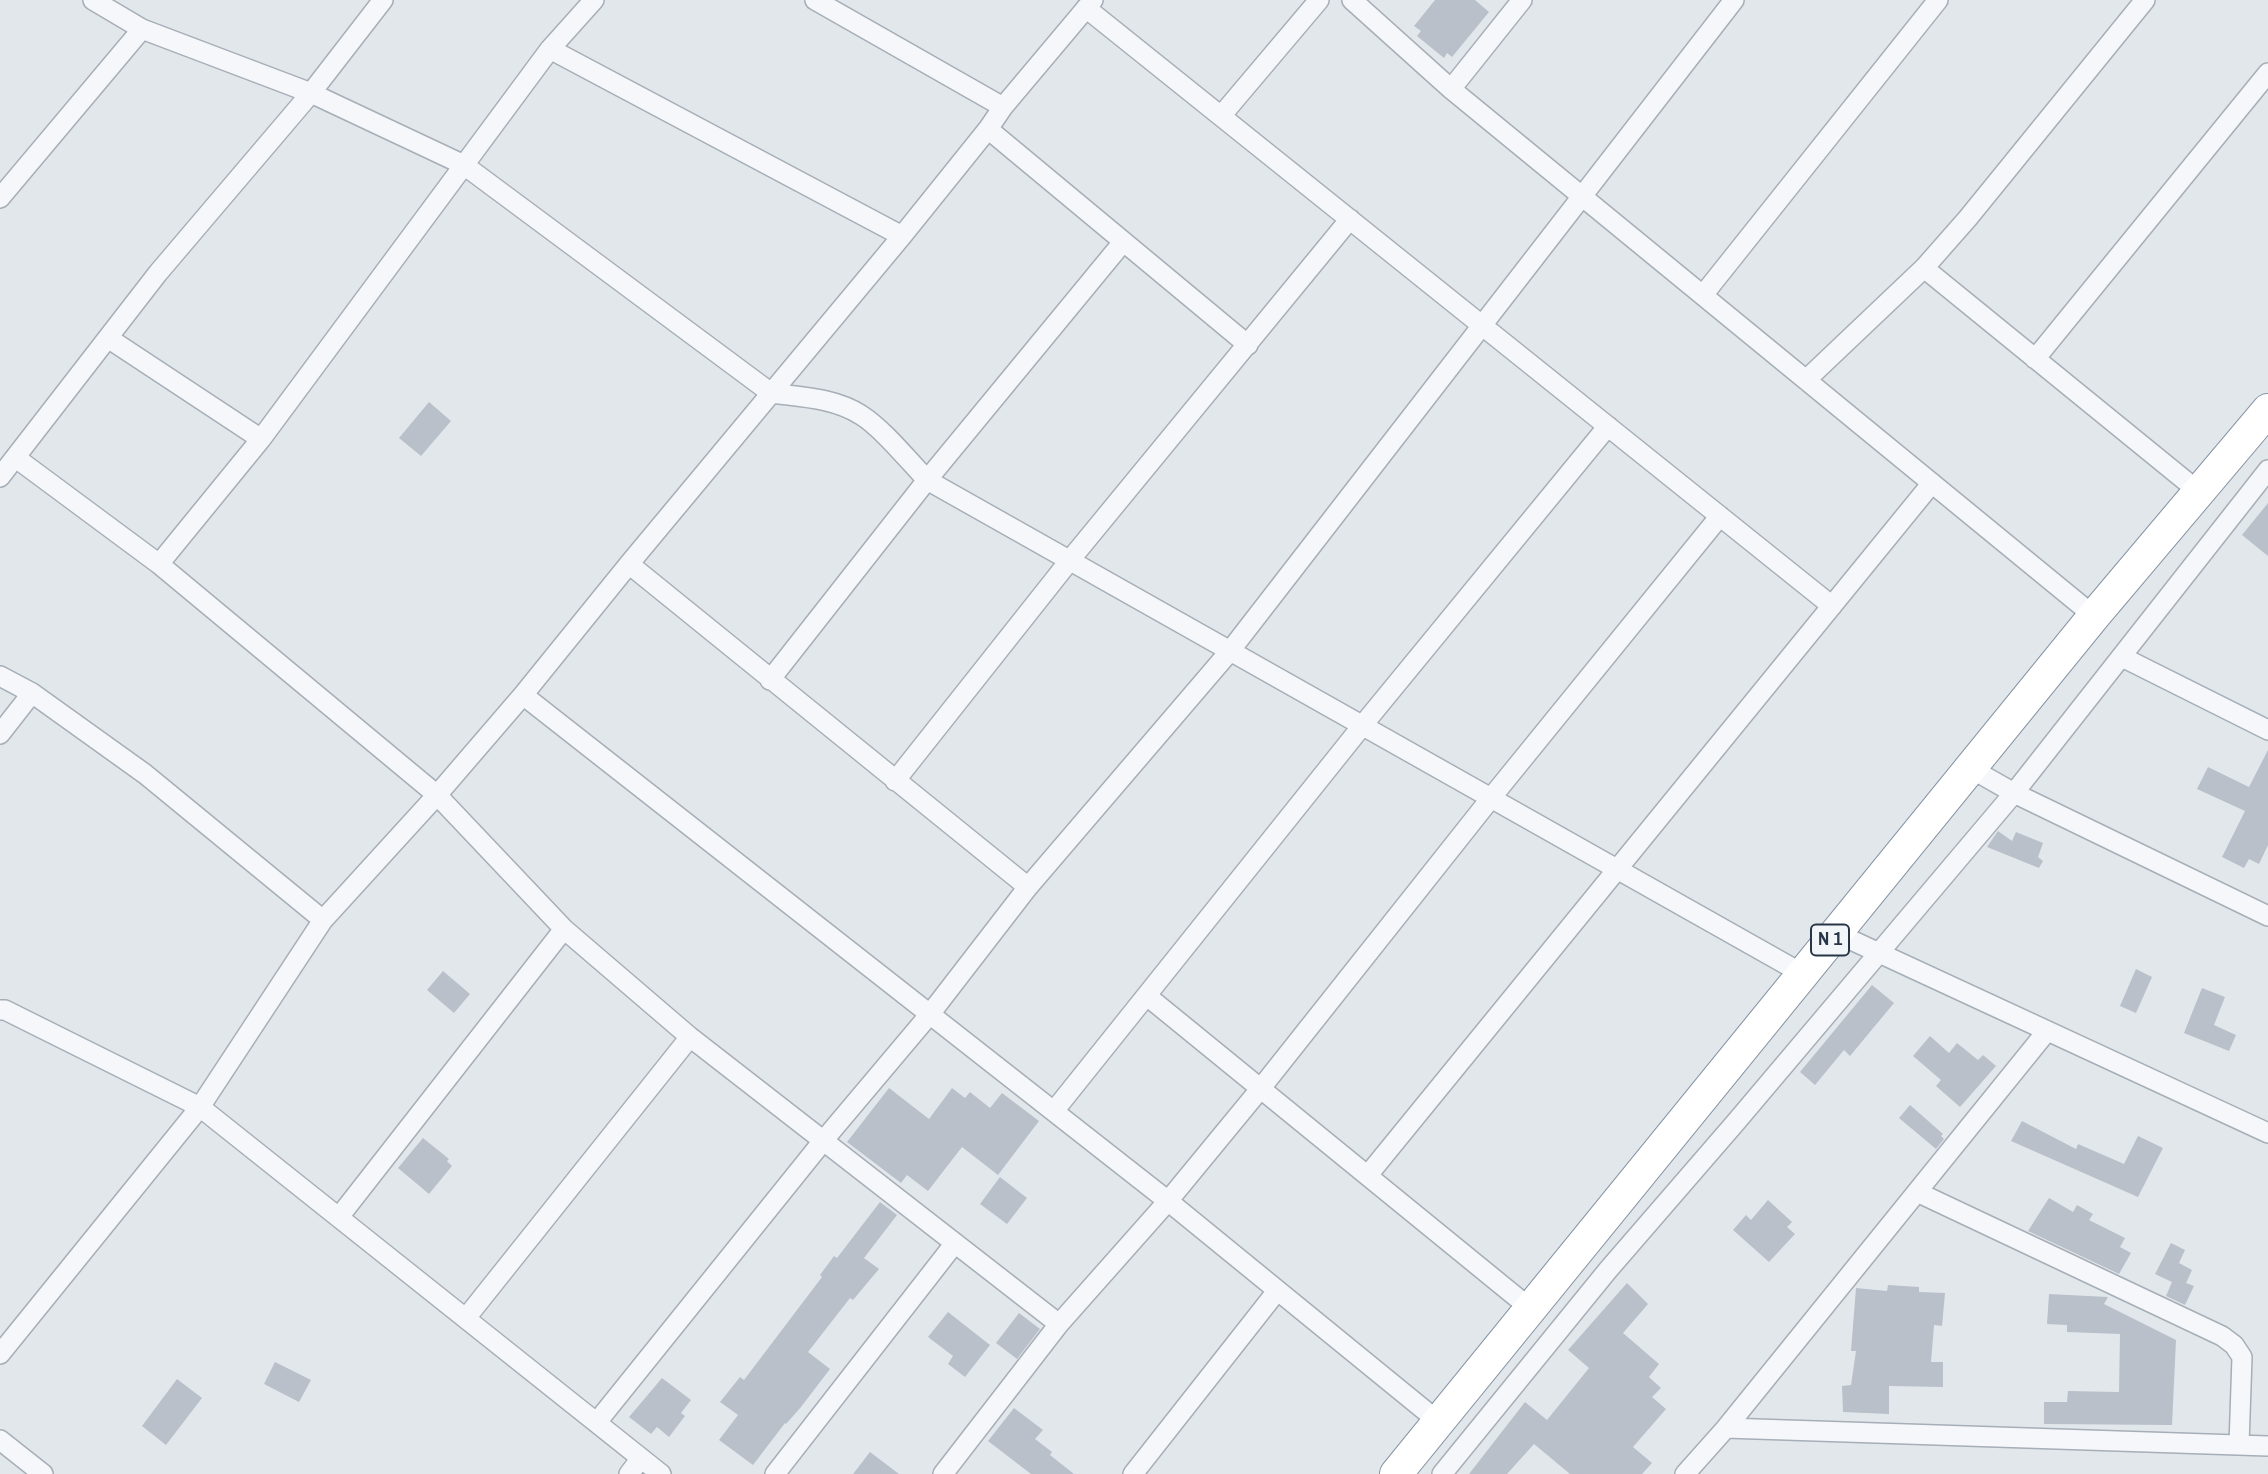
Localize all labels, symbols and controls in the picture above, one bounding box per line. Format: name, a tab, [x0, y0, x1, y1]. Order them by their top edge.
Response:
road number: N 1	[1811, 924, 1849, 956]

